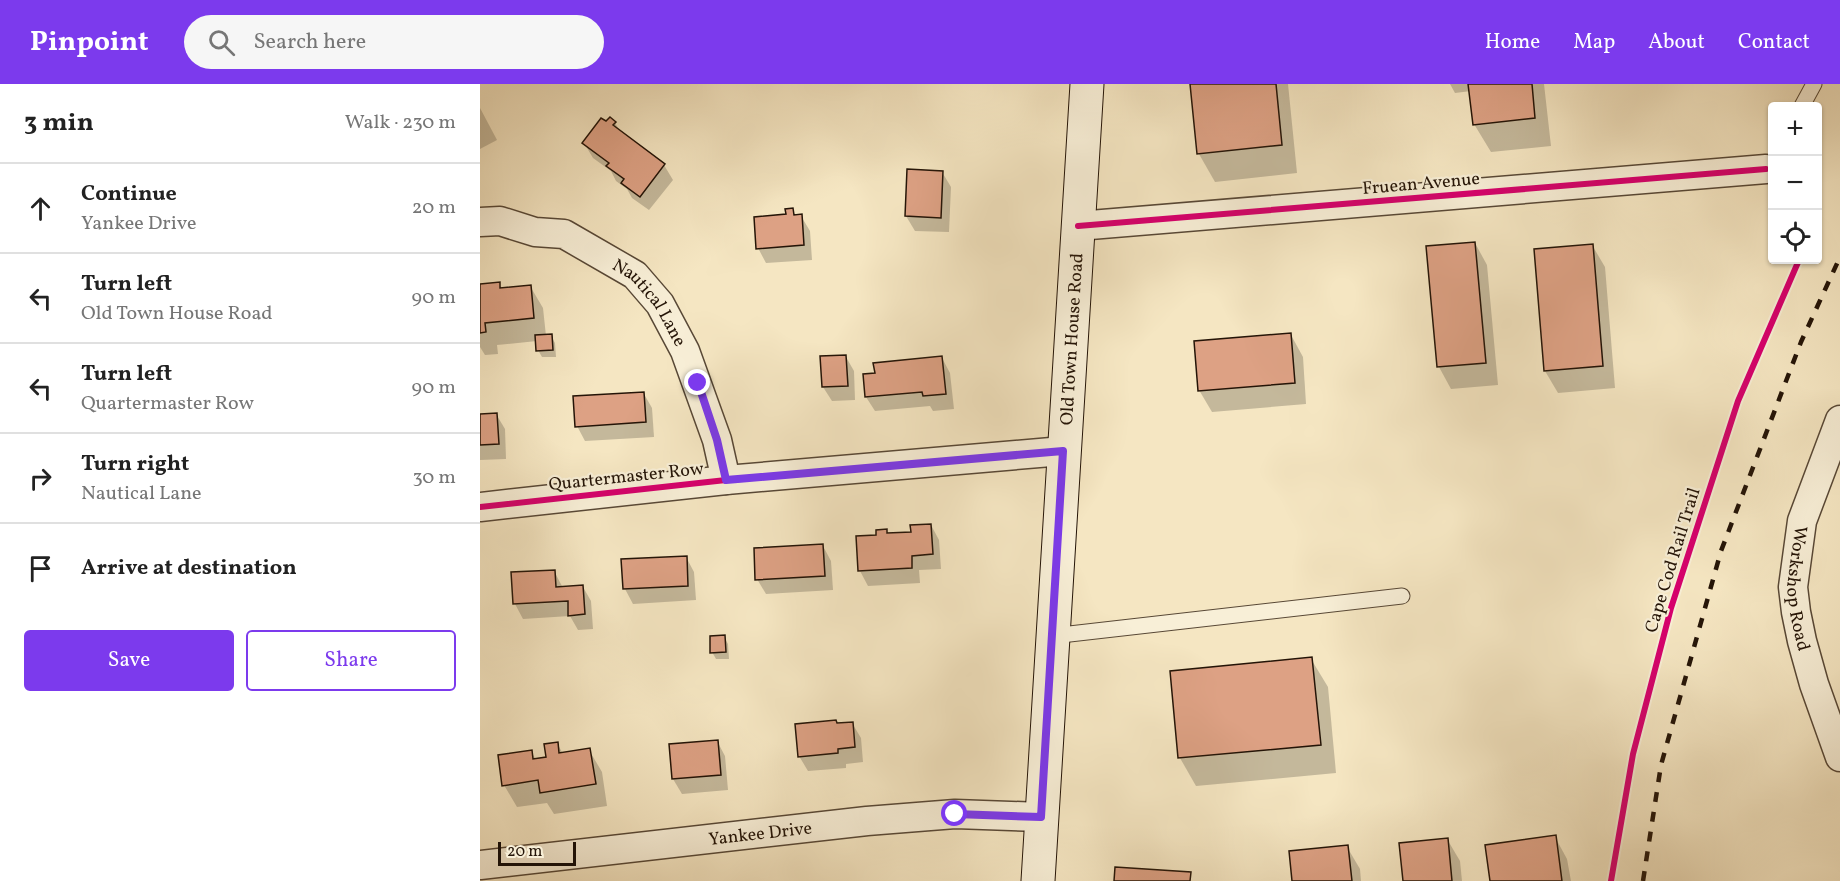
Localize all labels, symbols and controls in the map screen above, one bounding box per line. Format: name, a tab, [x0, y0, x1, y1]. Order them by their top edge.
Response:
search box	[184, 15, 604, 69]
text: Pinpoint	[30, 23, 148, 62]
icon: search	[205, 26, 238, 59]
text: Search here	[253, 27, 366, 58]
text: Home	[1485, 28, 1540, 57]
text: Map	[1573, 28, 1615, 57]
text: About	[1648, 28, 1705, 57]
text: Contact	[1738, 28, 1810, 57]
map controls	[1768, 102, 1822, 264]
button: +	[1768, 102, 1822, 156]
text: 3 min	[24, 105, 94, 141]
text: Walk · 230 m	[345, 109, 456, 137]
button: −	[1768, 156, 1822, 210]
street label: Fruean Avenue	[1361, 167, 1481, 202]
text: Continue	[81, 179, 177, 210]
icon: ahead	[24, 192, 57, 225]
text: 20 m	[412, 194, 456, 222]
text: Yankee Drive	[81, 210, 197, 238]
button: locate	[1768, 210, 1822, 264]
street label: Old Town House Road	[1055, 252, 1091, 426]
street label: Nautical Lane	[607, 253, 691, 351]
text: Turn left	[81, 269, 172, 300]
icon: left	[24, 282, 57, 315]
text: 90 m	[412, 284, 456, 312]
text: Old Town House Road	[81, 300, 273, 328]
text: Turn left	[81, 359, 172, 390]
route end	[684, 369, 710, 395]
icon: left	[24, 372, 57, 405]
text: 90 m	[412, 374, 456, 402]
text: Quartermaster Row	[81, 390, 254, 418]
text: Turn right	[81, 449, 189, 480]
street label: Quartermaster Row	[547, 457, 705, 498]
icon: right	[24, 462, 57, 495]
text: 30 m	[412, 464, 456, 492]
text: Nautical Lane	[81, 480, 202, 508]
street label: Cape Cod Rail Trail	[1639, 485, 1707, 636]
street label: Workshop Road	[1779, 524, 1815, 654]
icon: arrive	[24, 552, 57, 585]
text: Arrive at destination	[81, 553, 297, 584]
button: Save	[24, 630, 234, 691]
button: Share	[246, 630, 456, 691]
route start	[941, 800, 967, 826]
street label: Yankee Drive	[707, 816, 814, 853]
scale bar	[498, 839, 576, 866]
text: 20 m	[507, 841, 542, 863]

